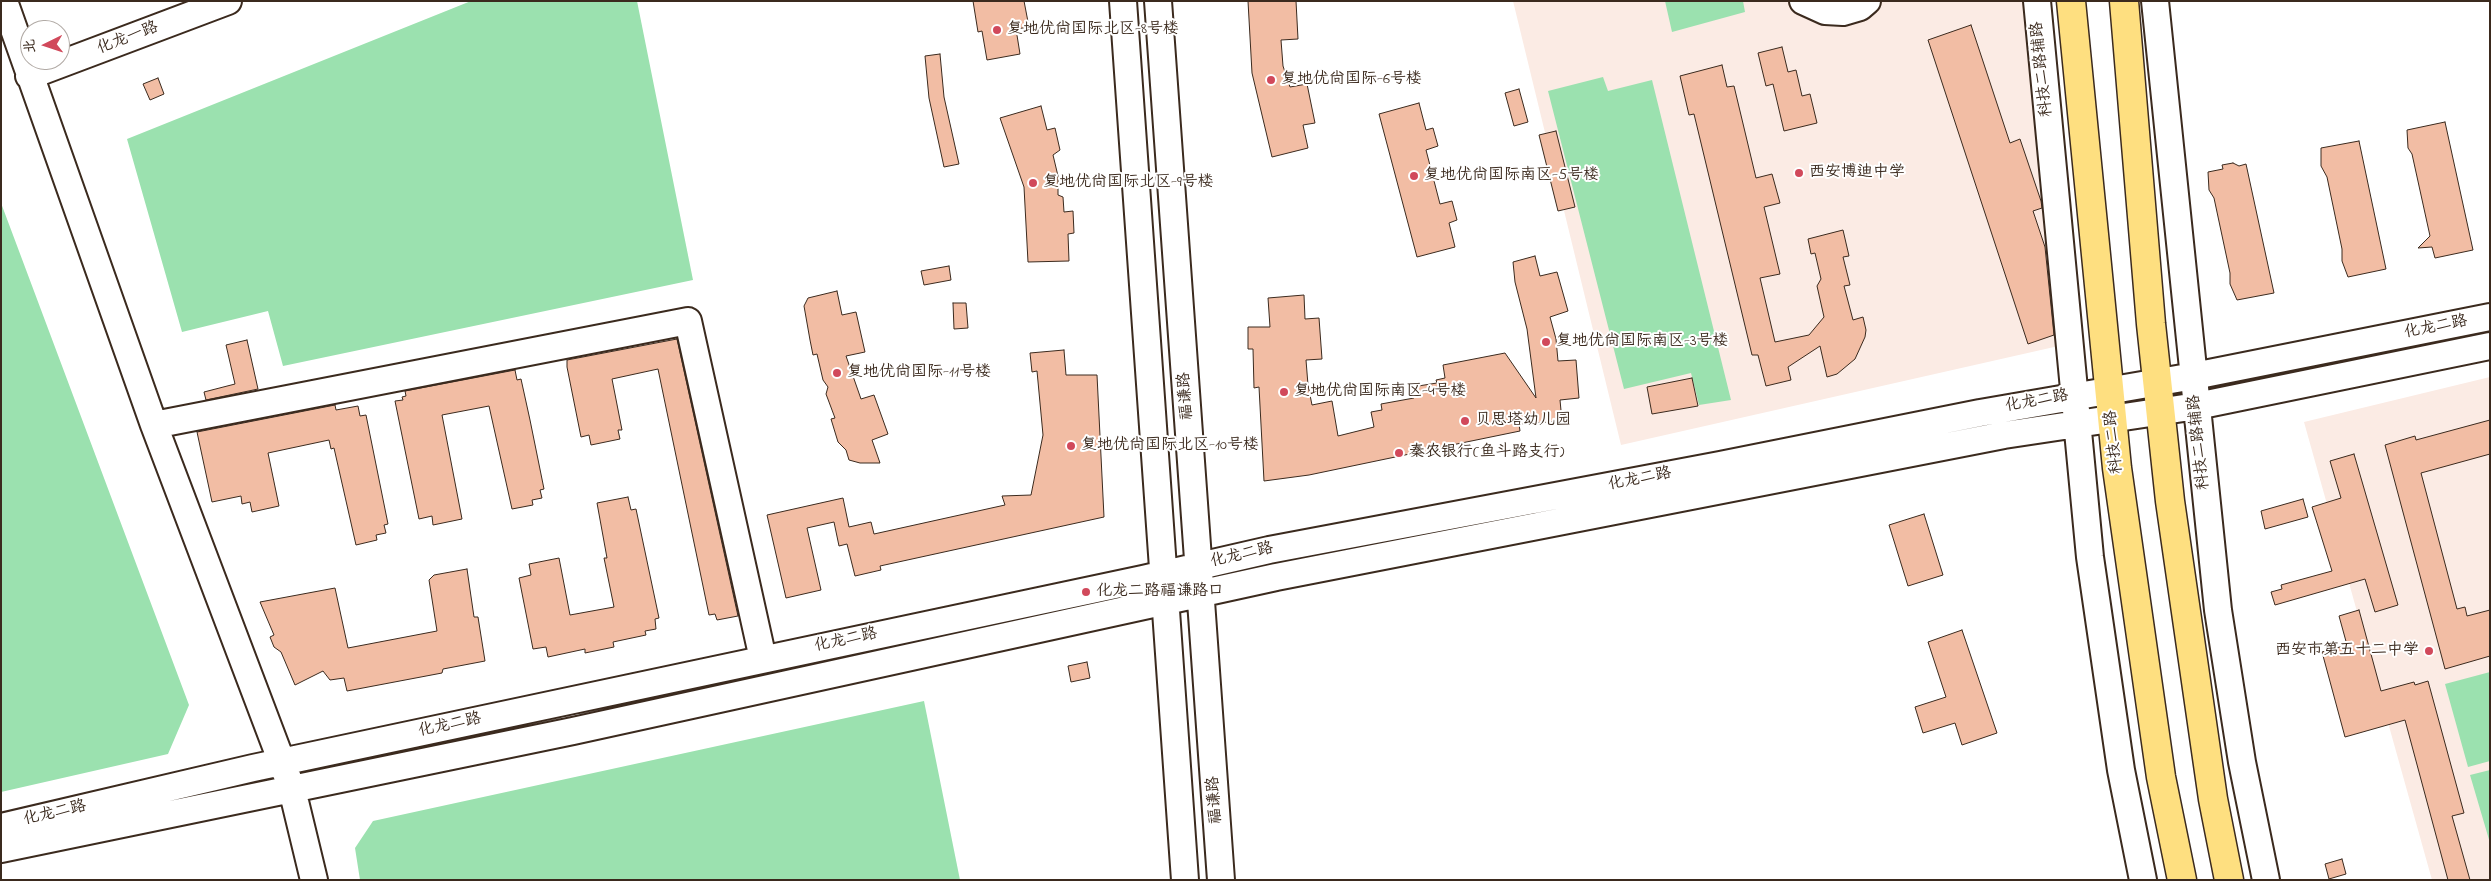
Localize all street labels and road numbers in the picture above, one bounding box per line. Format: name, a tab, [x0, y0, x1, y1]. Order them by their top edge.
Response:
street label: 化龙一路	[95, 19, 161, 59]
street label: 科技二路辅路	[2028, 20, 2058, 118]
street label: 化龙二路	[2403, 312, 2469, 344]
street label: 福谦路	[1176, 371, 1198, 421]
street label: 化龙二路	[2004, 387, 2070, 417]
street label: 科技二路辅路	[2185, 393, 2215, 491]
street label: 科技二路	[2102, 409, 2128, 475]
street label: 化龙二路	[1607, 464, 1673, 496]
street label: 化龙二路	[1209, 539, 1275, 573]
street label: 化龙二路	[813, 625, 879, 657]
street label: 化龙二路	[417, 710, 483, 742]
street label: 福谦路	[1205, 775, 1227, 825]
street label: 化龙二路	[22, 797, 88, 831]

